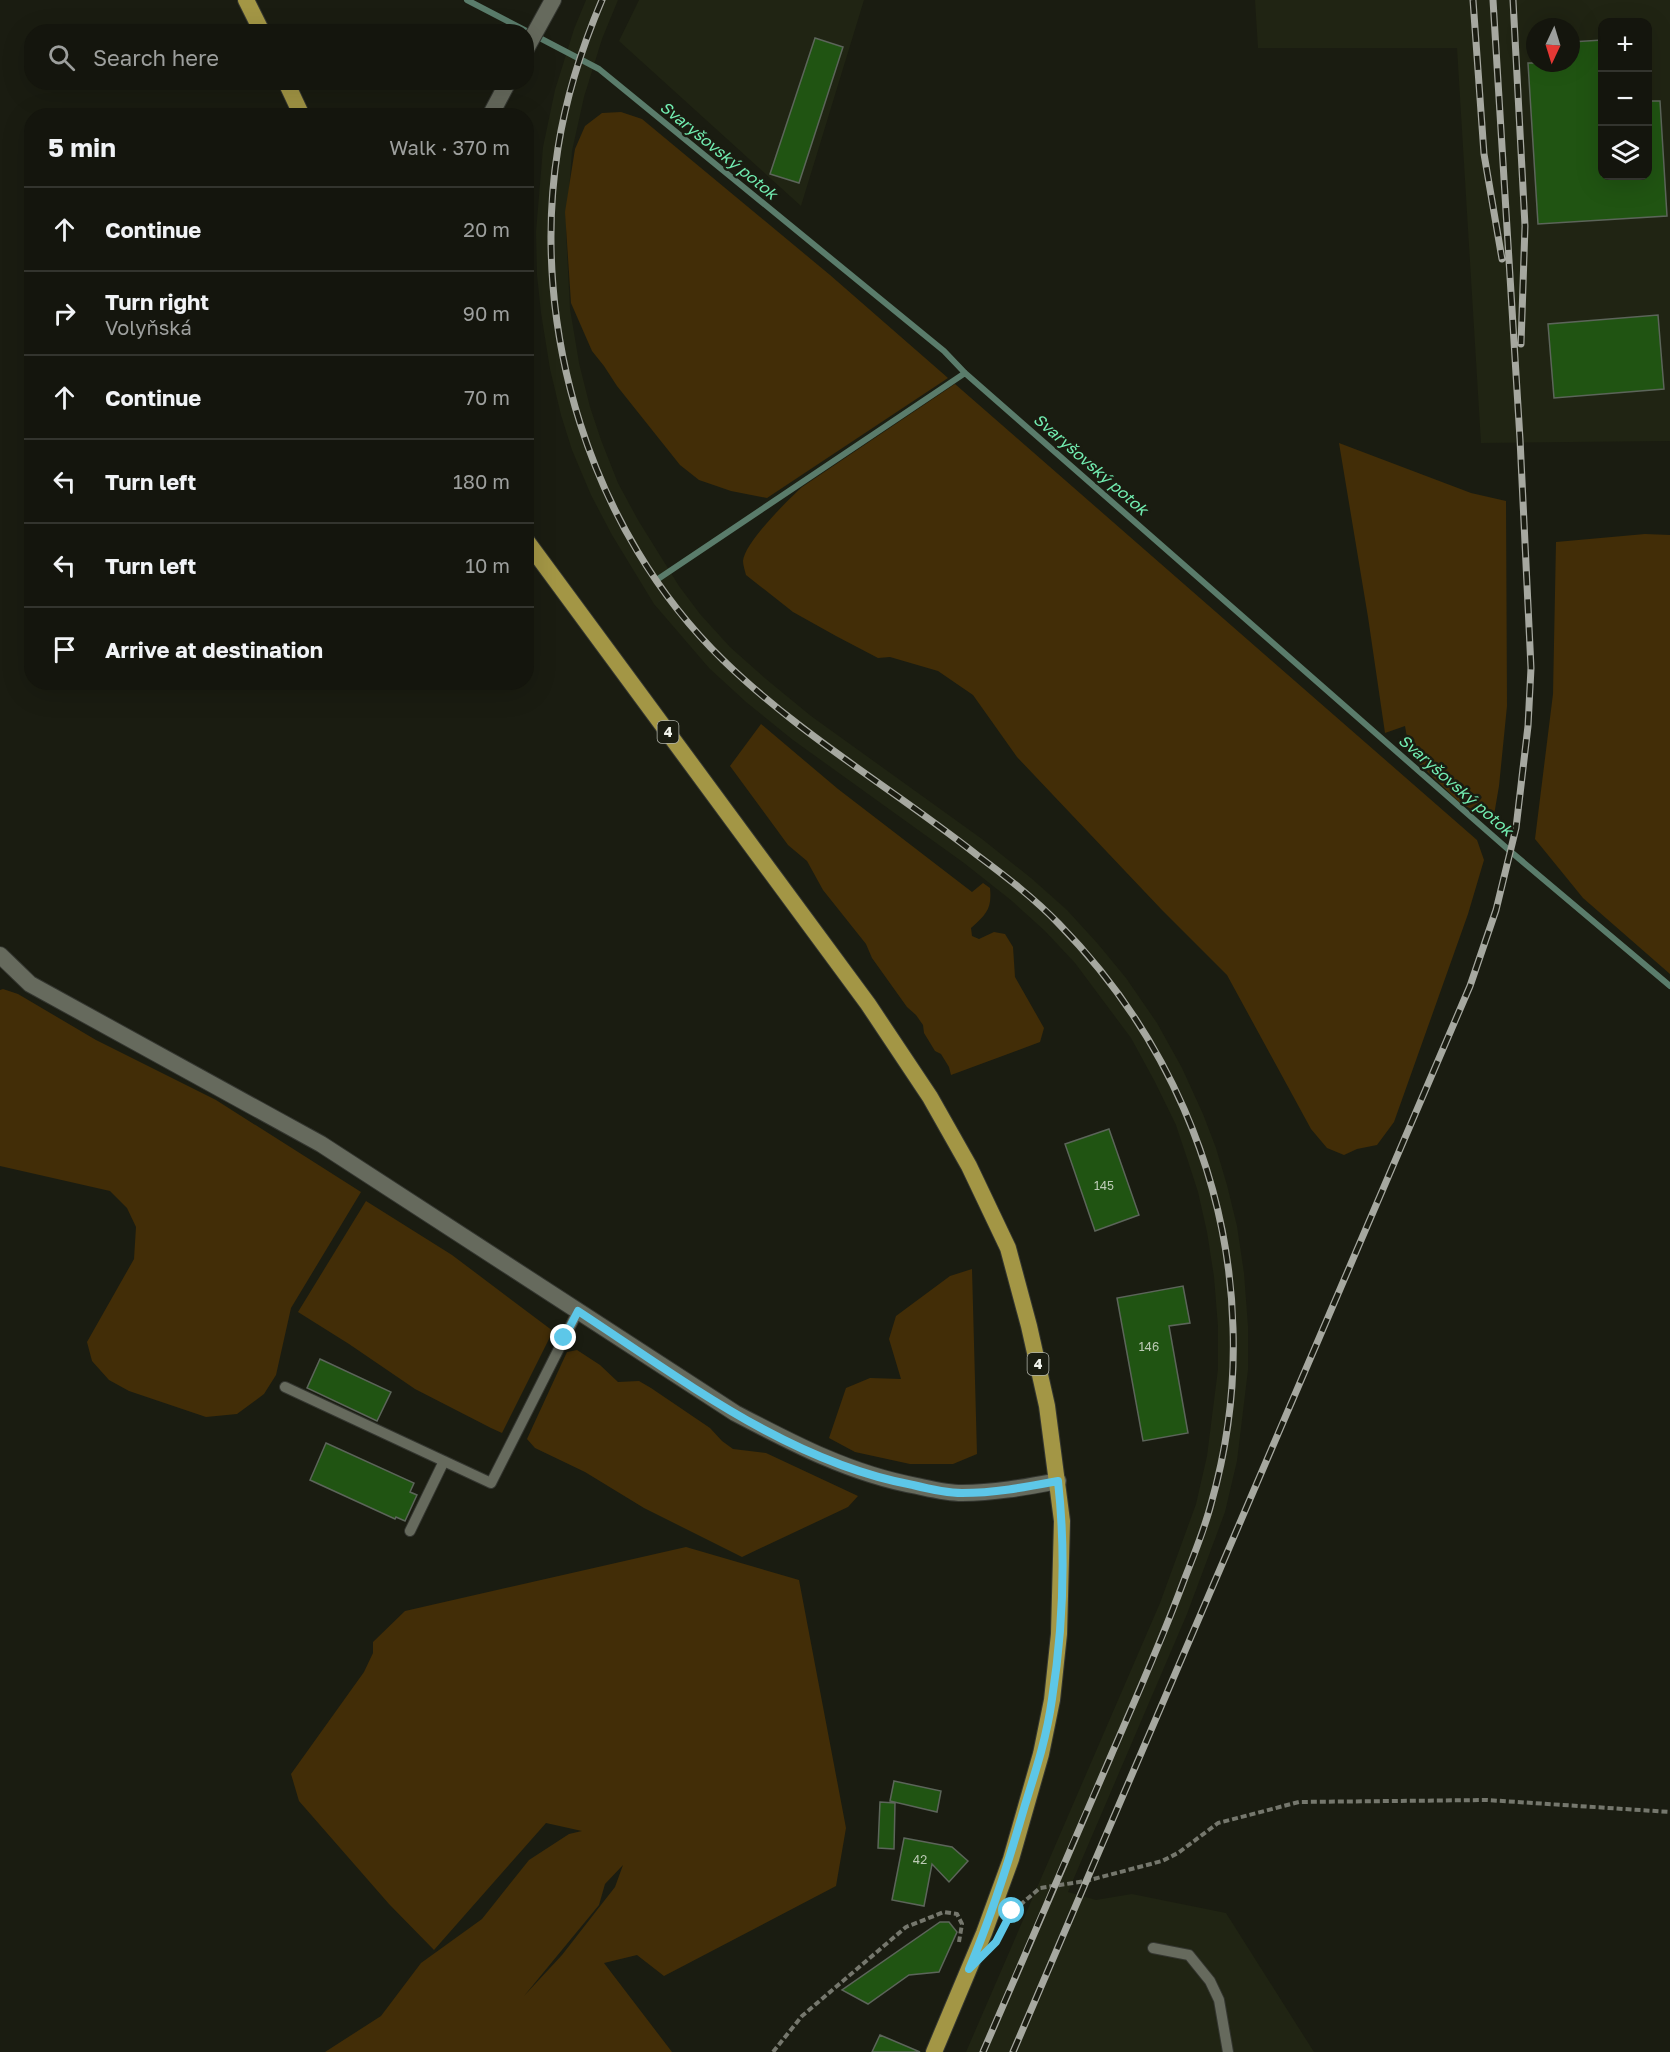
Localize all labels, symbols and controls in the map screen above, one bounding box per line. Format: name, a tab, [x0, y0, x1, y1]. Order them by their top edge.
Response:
north arrow	[1526, 18, 1580, 72]
map controls	[1598, 18, 1652, 180]
button: +	[1598, 18, 1652, 72]
search box	[24, 24, 534, 90]
icon: search	[45, 41, 78, 74]
text: Search here	[93, 44, 219, 71]
button: −	[1598, 72, 1652, 126]
water label: Svaryšovský potok	[656, 97, 783, 205]
button: layers	[1598, 126, 1652, 180]
text: 5 min	[48, 132, 116, 163]
text: Walk · 370 m	[389, 135, 510, 159]
icon: ahead	[48, 213, 81, 246]
text: Continue	[105, 216, 201, 243]
text: 20 m	[463, 217, 510, 241]
text: Turn right	[105, 288, 209, 315]
icon: right	[48, 297, 81, 330]
text: 90 m	[463, 301, 510, 325]
text: Volyňská	[105, 315, 192, 339]
icon: ahead	[48, 381, 81, 414]
text: Continue	[105, 384, 201, 411]
text: 70 m	[464, 385, 510, 409]
water label: Svaryšovský potok	[1030, 409, 1154, 520]
icon: left	[48, 465, 81, 498]
text: Turn left	[105, 468, 196, 495]
text: 180 m	[453, 469, 510, 493]
icon: left	[48, 549, 81, 582]
text: Turn left	[105, 552, 196, 579]
text: 10 m	[465, 553, 510, 577]
icon: arrive	[48, 633, 81, 666]
text: Arrive at destination	[105, 636, 323, 663]
road number: 4	[658, 721, 678, 743]
water label: Svaryšovský potok	[1395, 730, 1519, 841]
house number: 145	[1094, 1178, 1114, 1193]
route end	[550, 1324, 576, 1350]
house number: 146	[1139, 1339, 1159, 1354]
road number: 4	[1028, 1353, 1048, 1375]
house number: 42	[913, 1852, 927, 1867]
route start	[998, 1897, 1024, 1923]

